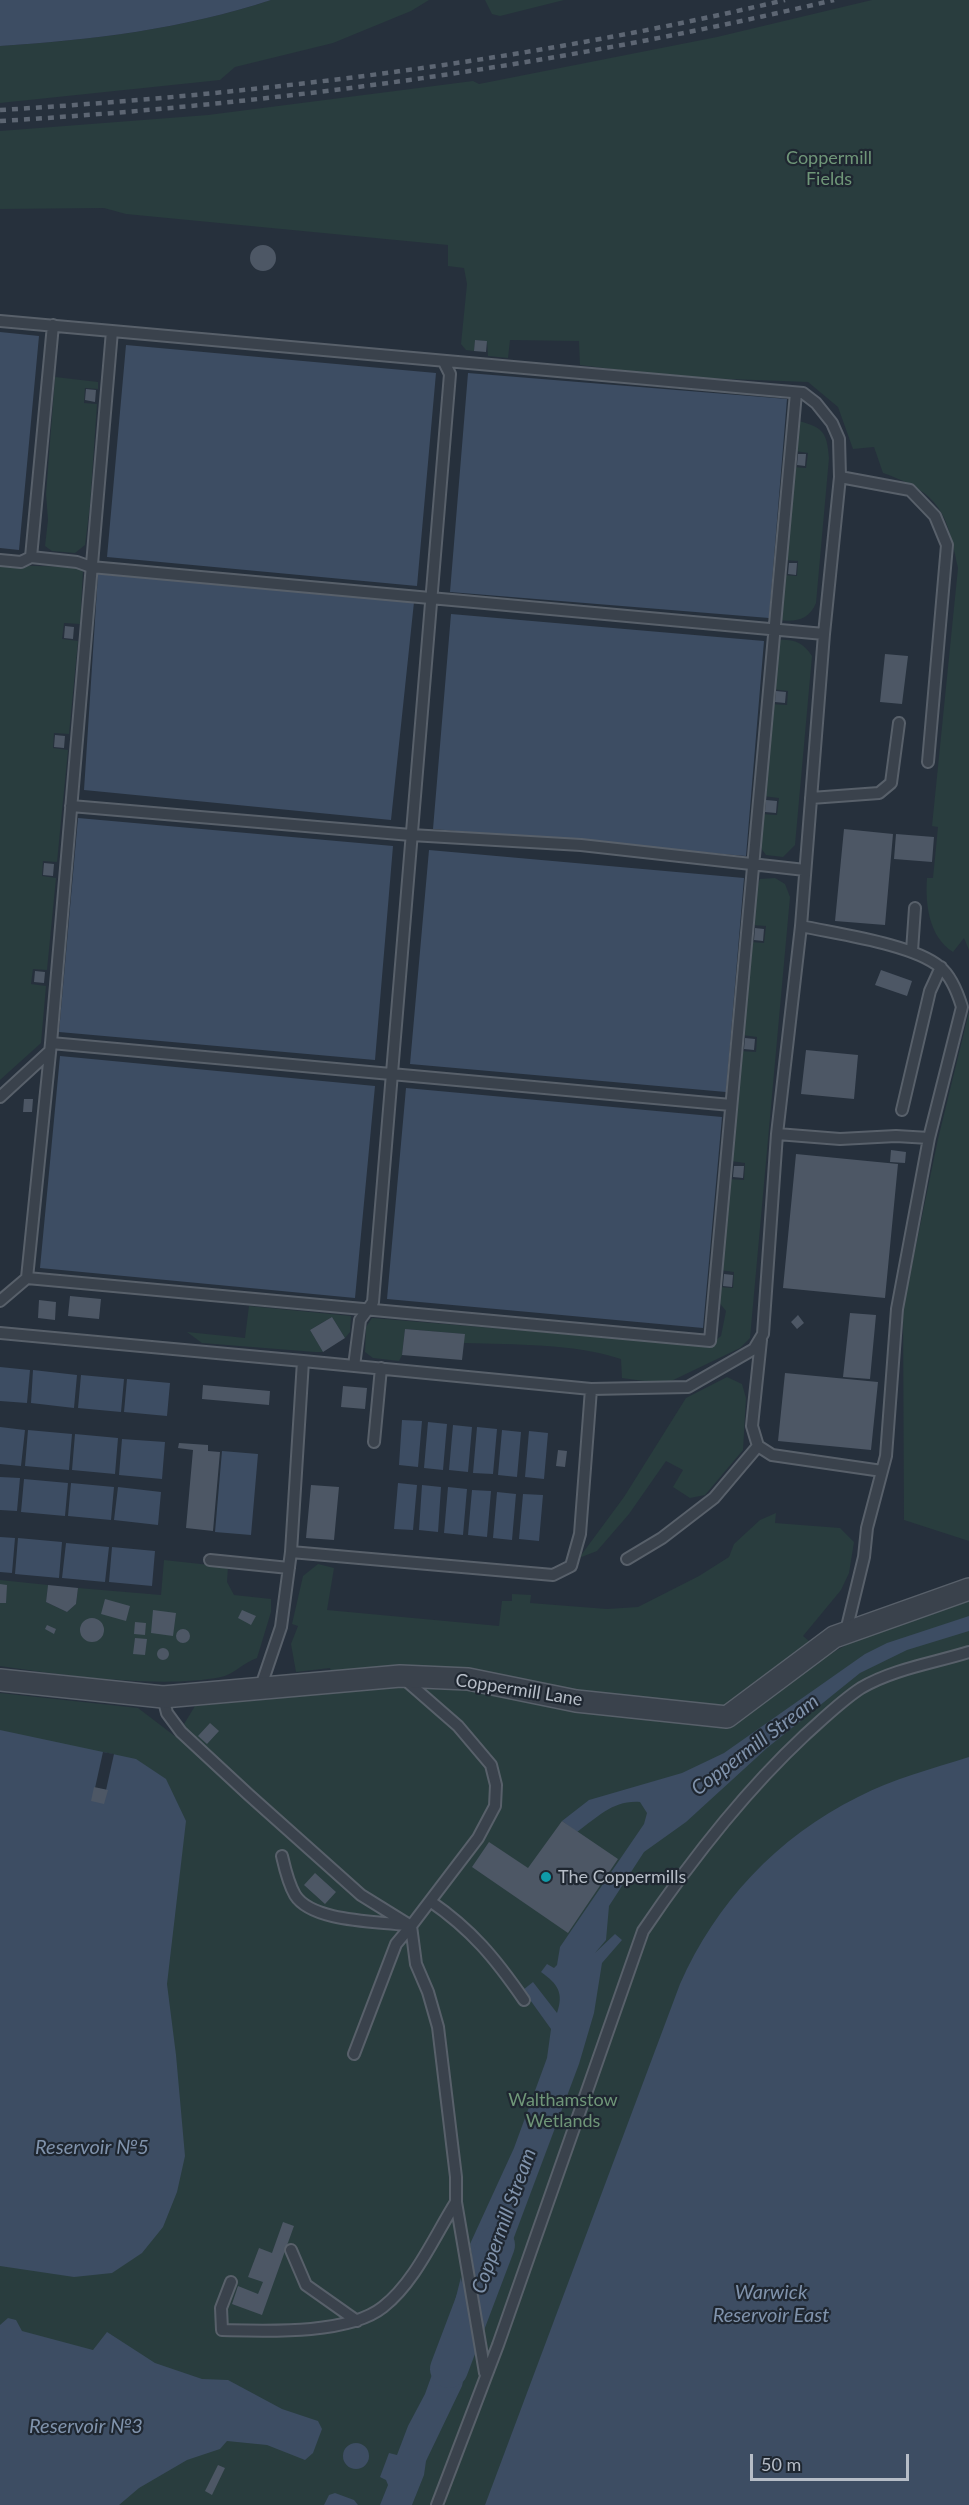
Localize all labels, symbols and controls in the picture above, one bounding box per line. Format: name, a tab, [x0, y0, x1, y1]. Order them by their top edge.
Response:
park label: Coppermill Fields	[786, 147, 872, 190]
street label: Coppermill Lane	[454, 1669, 584, 1711]
water label: Coppermill Stream	[687, 1689, 823, 1801]
place label: The Coppermills	[558, 1866, 686, 1888]
marker: The Coppermills	[539, 1870, 553, 1884]
park label: Walthamstow Wetlands	[508, 2089, 618, 2132]
water label: Reservoir №5	[35, 2136, 149, 2160]
water label: Coppermill Stream	[467, 2145, 541, 2297]
water label: Warwick Reservoir East	[713, 2281, 829, 2328]
water label: Reservoir №3	[29, 2415, 143, 2439]
scale bar	[753, 2442, 912, 2480]
text: 50 m	[761, 2453, 801, 2475]

